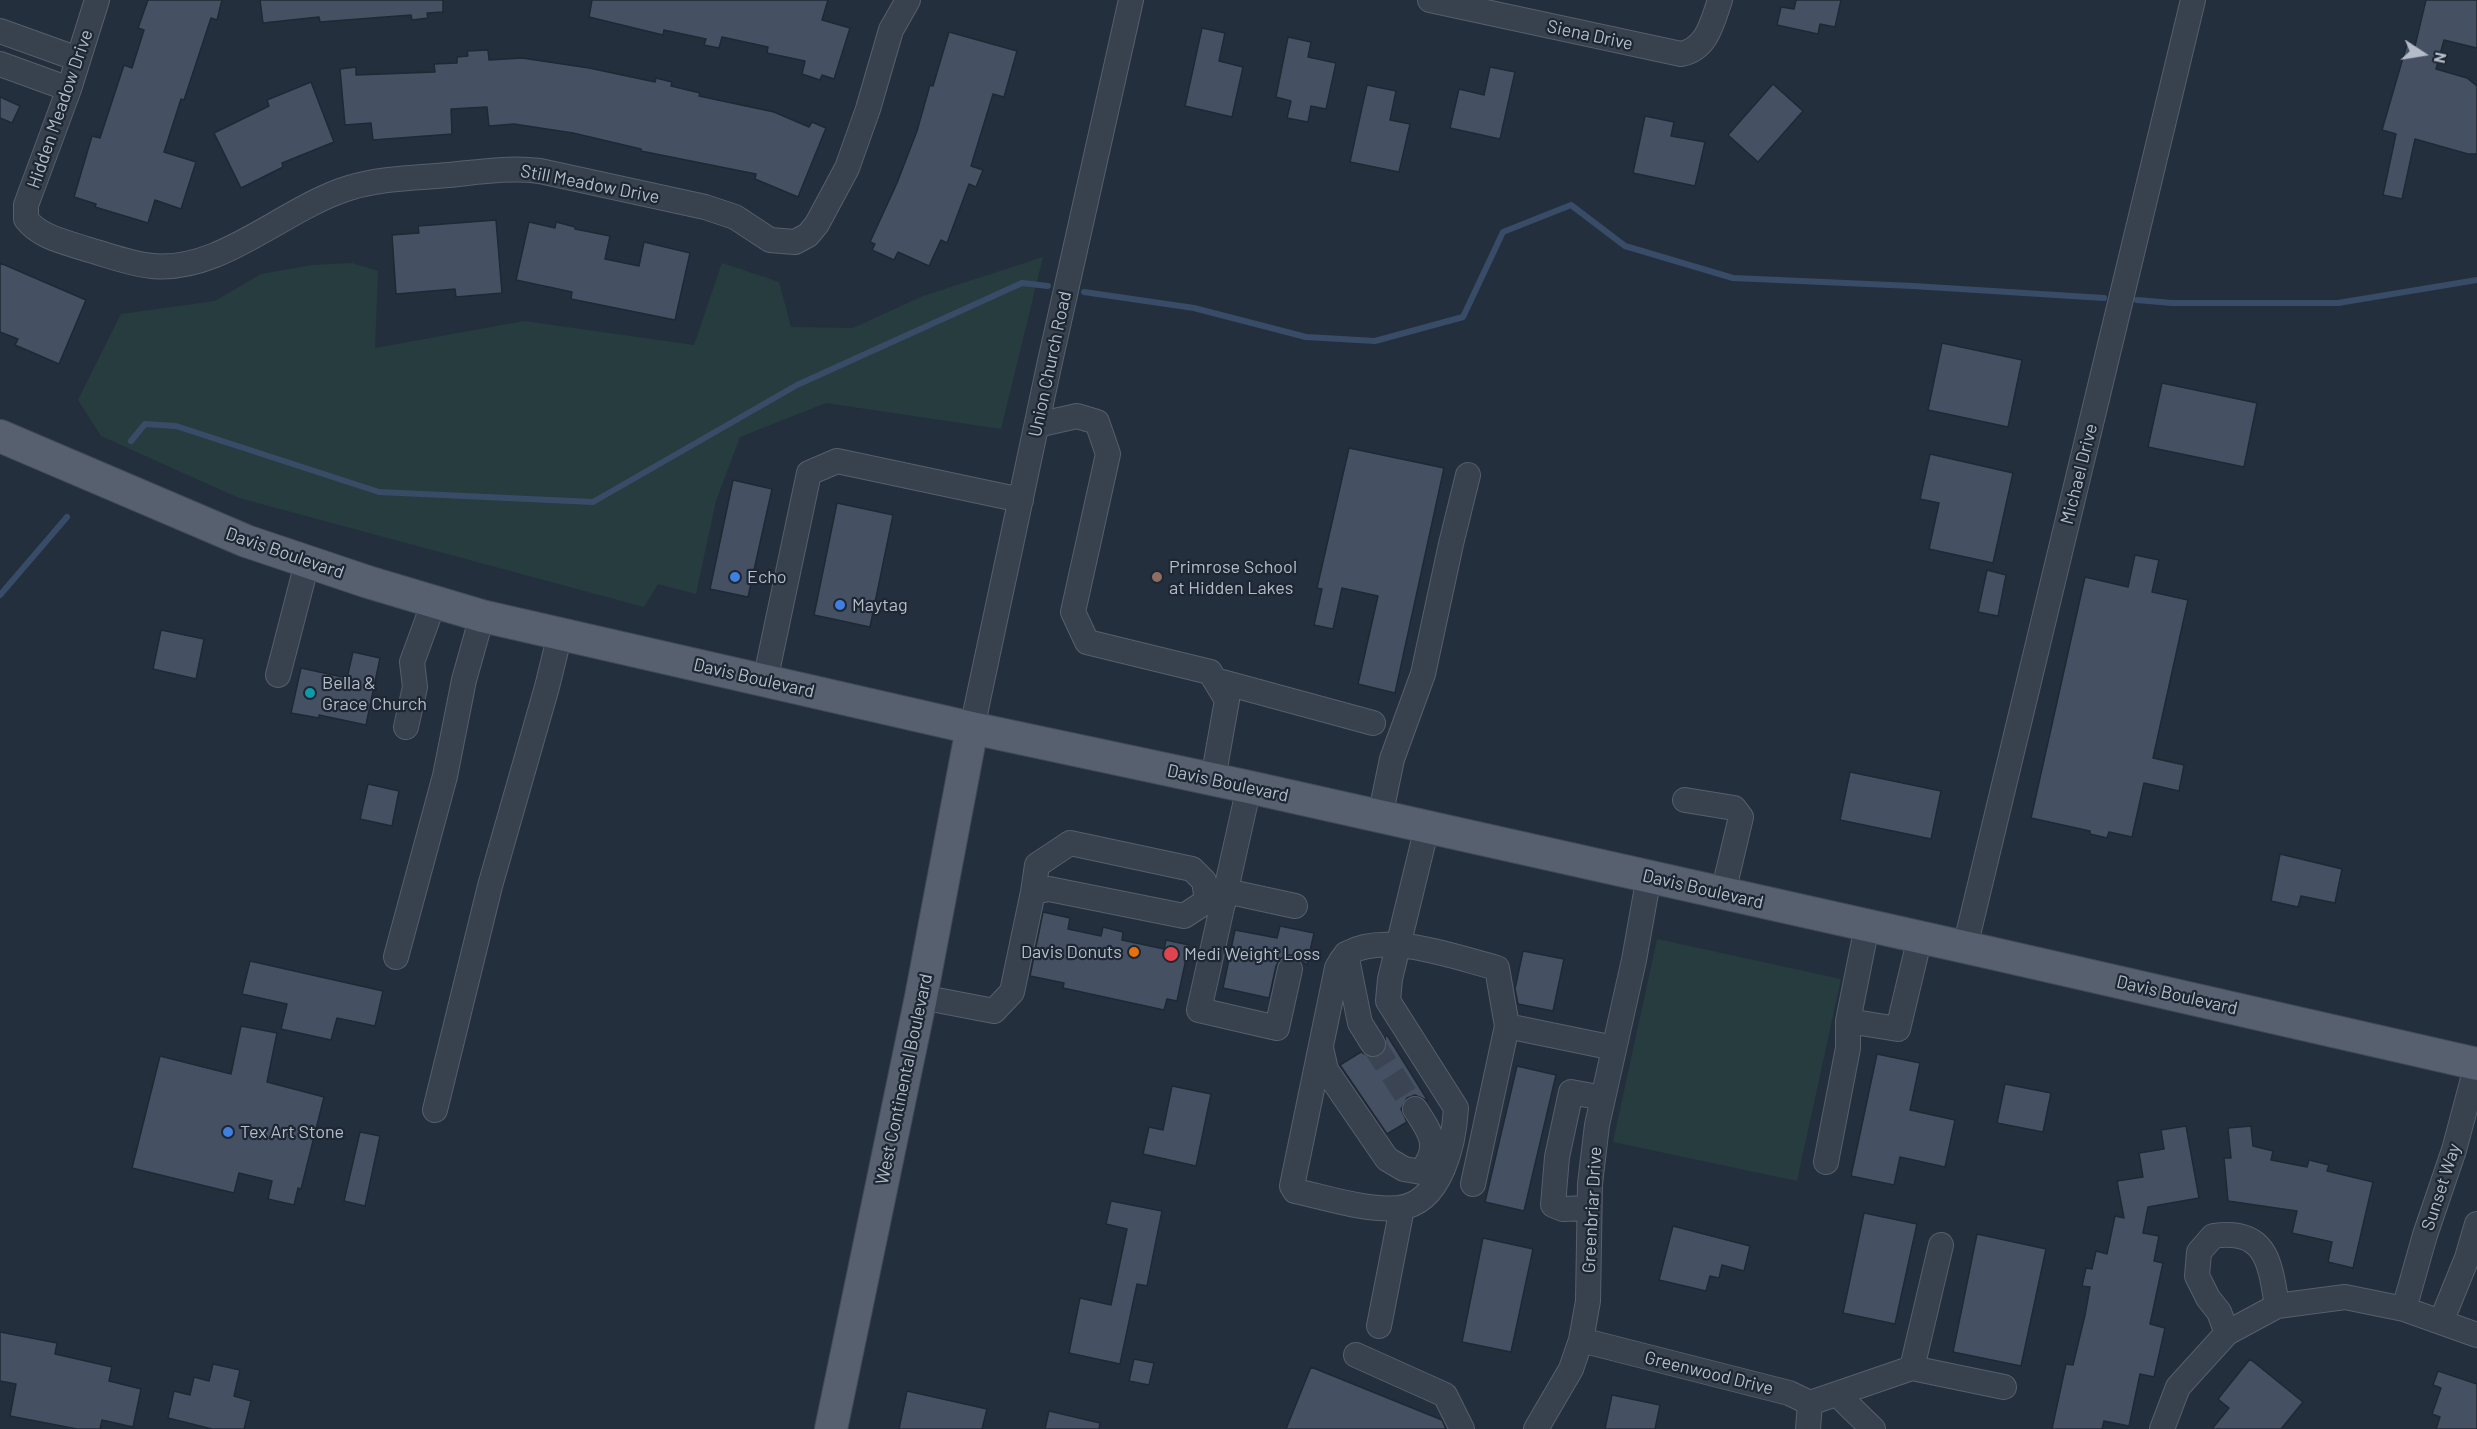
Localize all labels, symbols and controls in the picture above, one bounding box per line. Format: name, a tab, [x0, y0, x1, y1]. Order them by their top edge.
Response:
street label: Siena Drive	[1545, 15, 1635, 55]
north arrow	[2393, 24, 2453, 84]
street label: Hidden Meadow Drive	[23, 27, 97, 191]
text: N	[2431, 51, 2451, 65]
street label: Still Meadow Drive	[519, 160, 661, 208]
street label: Union Church Road	[1024, 289, 1076, 439]
street label: Michael Drive	[2056, 421, 2102, 527]
street label: Davis Boulevard	[223, 523, 347, 583]
place label: Primrose School at Hidden Lakes	[1169, 556, 1297, 598]
place label: Echo	[747, 566, 787, 588]
marker: Echo	[728, 570, 742, 584]
marker: Primrose School at Hidden Lakes	[1150, 570, 1164, 584]
place label: Maytag	[852, 594, 908, 616]
marker: Maytag	[833, 598, 847, 612]
street label: Davis Boulevard	[691, 654, 817, 702]
place label: Bella & Grace Church	[322, 672, 427, 714]
marker: Bella & Grace Church	[303, 686, 317, 700]
street label: Davis Boulevard	[1165, 760, 1291, 806]
street label: Davis Boulevard	[1640, 865, 1766, 913]
place label: Davis Donuts	[1021, 941, 1122, 963]
place label: Medi Weight Loss	[1184, 943, 1320, 965]
marker: Davis Donuts	[1127, 945, 1141, 959]
marker: Medi Weight Loss	[1162, 945, 1180, 963]
street label: Davis Boulevard	[2114, 971, 2240, 1019]
street label: West Continental Boulevard	[871, 972, 937, 1186]
place label: Tex Art Stone	[240, 1121, 344, 1143]
marker: Tex Art Stone	[221, 1125, 235, 1139]
street label: Sunset Way	[2417, 1141, 2465, 1233]
street label: Greenbriar Drive	[1578, 1146, 1606, 1274]
street label: Greenwood Drive	[1642, 1347, 1776, 1399]

